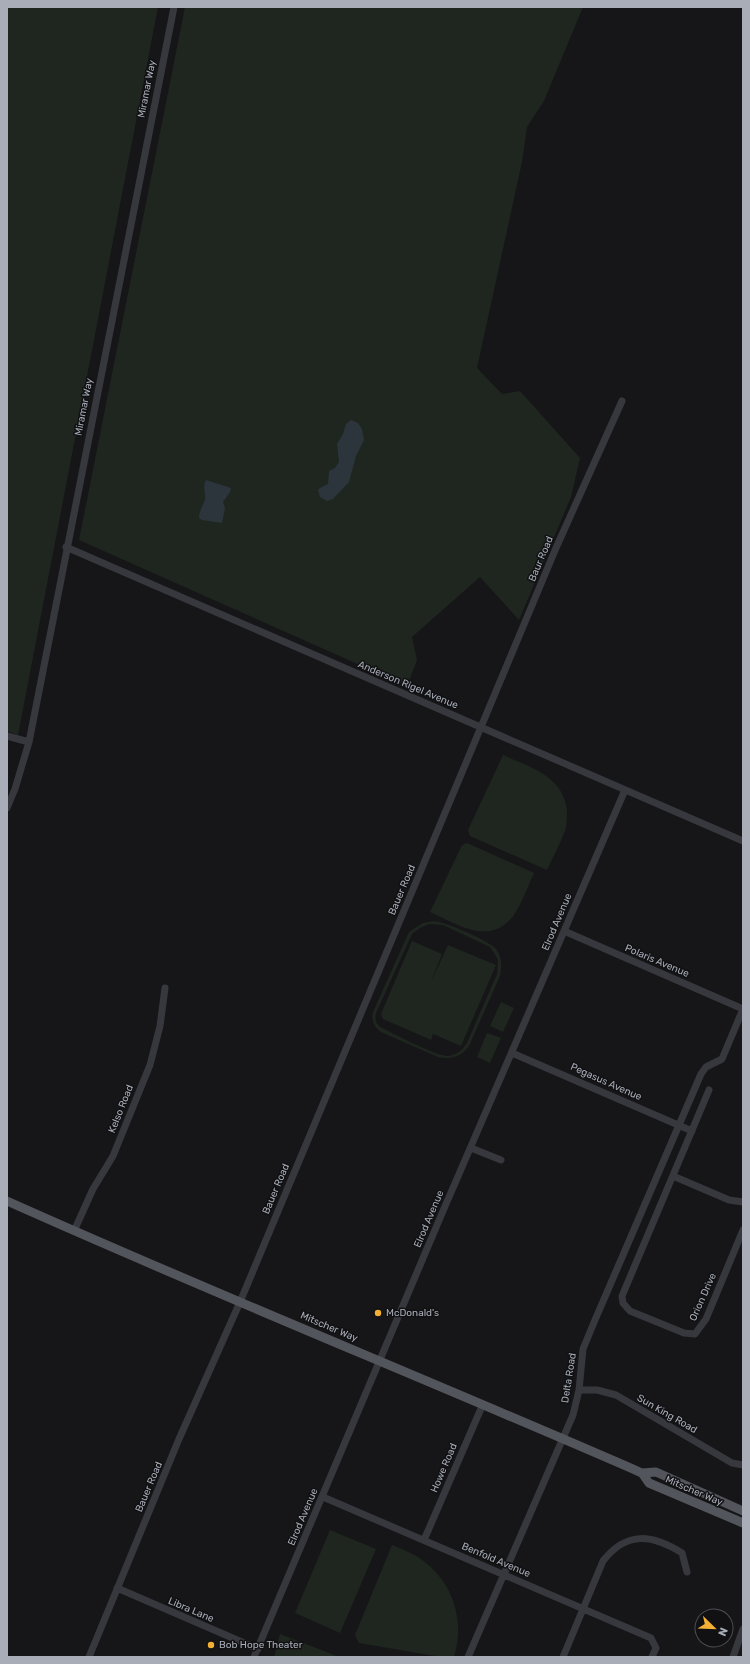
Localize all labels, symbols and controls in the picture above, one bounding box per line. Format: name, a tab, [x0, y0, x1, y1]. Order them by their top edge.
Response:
street label: Miramar Way	[136, 59, 159, 119]
street label: Miramar Way	[73, 377, 96, 437]
street label: Baur Road	[526, 535, 556, 583]
street label: Anderson Rigel Avenue	[356, 658, 460, 712]
street label: Bauer Road	[386, 863, 418, 917]
street label: Elrod Avenue	[540, 891, 575, 952]
street label: Polaris Avenue	[623, 942, 691, 980]
street label: Pegasus Avenue	[568, 1061, 644, 1103]
street label: Kelso Road	[106, 1083, 136, 1135]
street label: Bauer Road	[260, 1162, 292, 1216]
street label: Elrod Avenue	[412, 1188, 447, 1249]
street label: Orion Drive	[687, 1271, 719, 1323]
place label: McDonald's	[386, 1307, 439, 1319]
marker: McDonald's	[373, 1308, 383, 1318]
street label: Mitscher Way	[299, 1310, 360, 1345]
street label: Delta Road	[559, 1352, 579, 1404]
street label: Sun King Road	[635, 1392, 699, 1436]
street label: Howe Road	[428, 1442, 460, 1494]
street label: Bauer Road	[133, 1460, 165, 1514]
street label: Mitscher Way	[664, 1474, 725, 1509]
street label: Elrod Avenue	[286, 1486, 321, 1547]
street label: Benfold Avenue	[460, 1540, 532, 1580]
street label: Libra Lane	[166, 1595, 216, 1625]
north arrow	[694, 1608, 734, 1648]
text: N	[715, 1626, 730, 1638]
place label: Bob Hope Theater	[219, 1639, 303, 1651]
marker: Bob Hope Theater	[206, 1640, 216, 1650]

